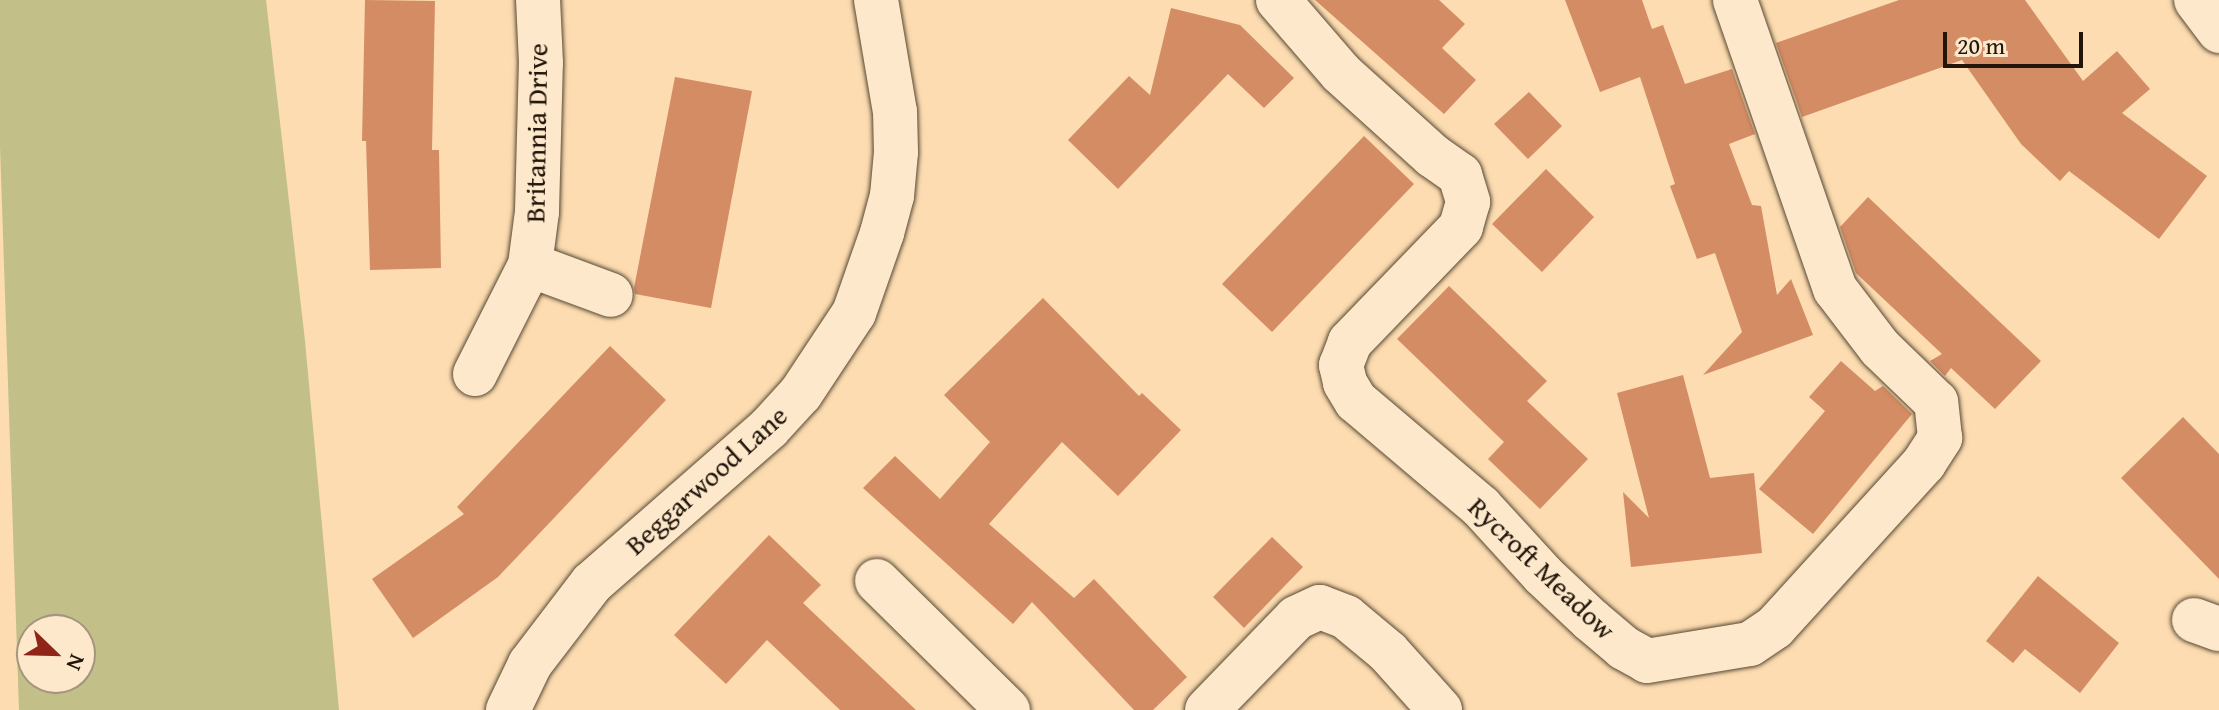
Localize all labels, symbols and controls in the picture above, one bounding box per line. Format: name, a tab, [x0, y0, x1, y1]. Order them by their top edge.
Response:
scale bar	[1947, 16, 2087, 66]
text: 20 m	[1957, 28, 2005, 63]
street label: Britannia Drive	[518, 43, 554, 223]
street label: Beggarwood Lane	[618, 398, 794, 562]
street label: Rycroft Meadow	[1462, 490, 1622, 646]
north arrow	[16, 614, 96, 694]
text: N	[59, 650, 94, 676]

